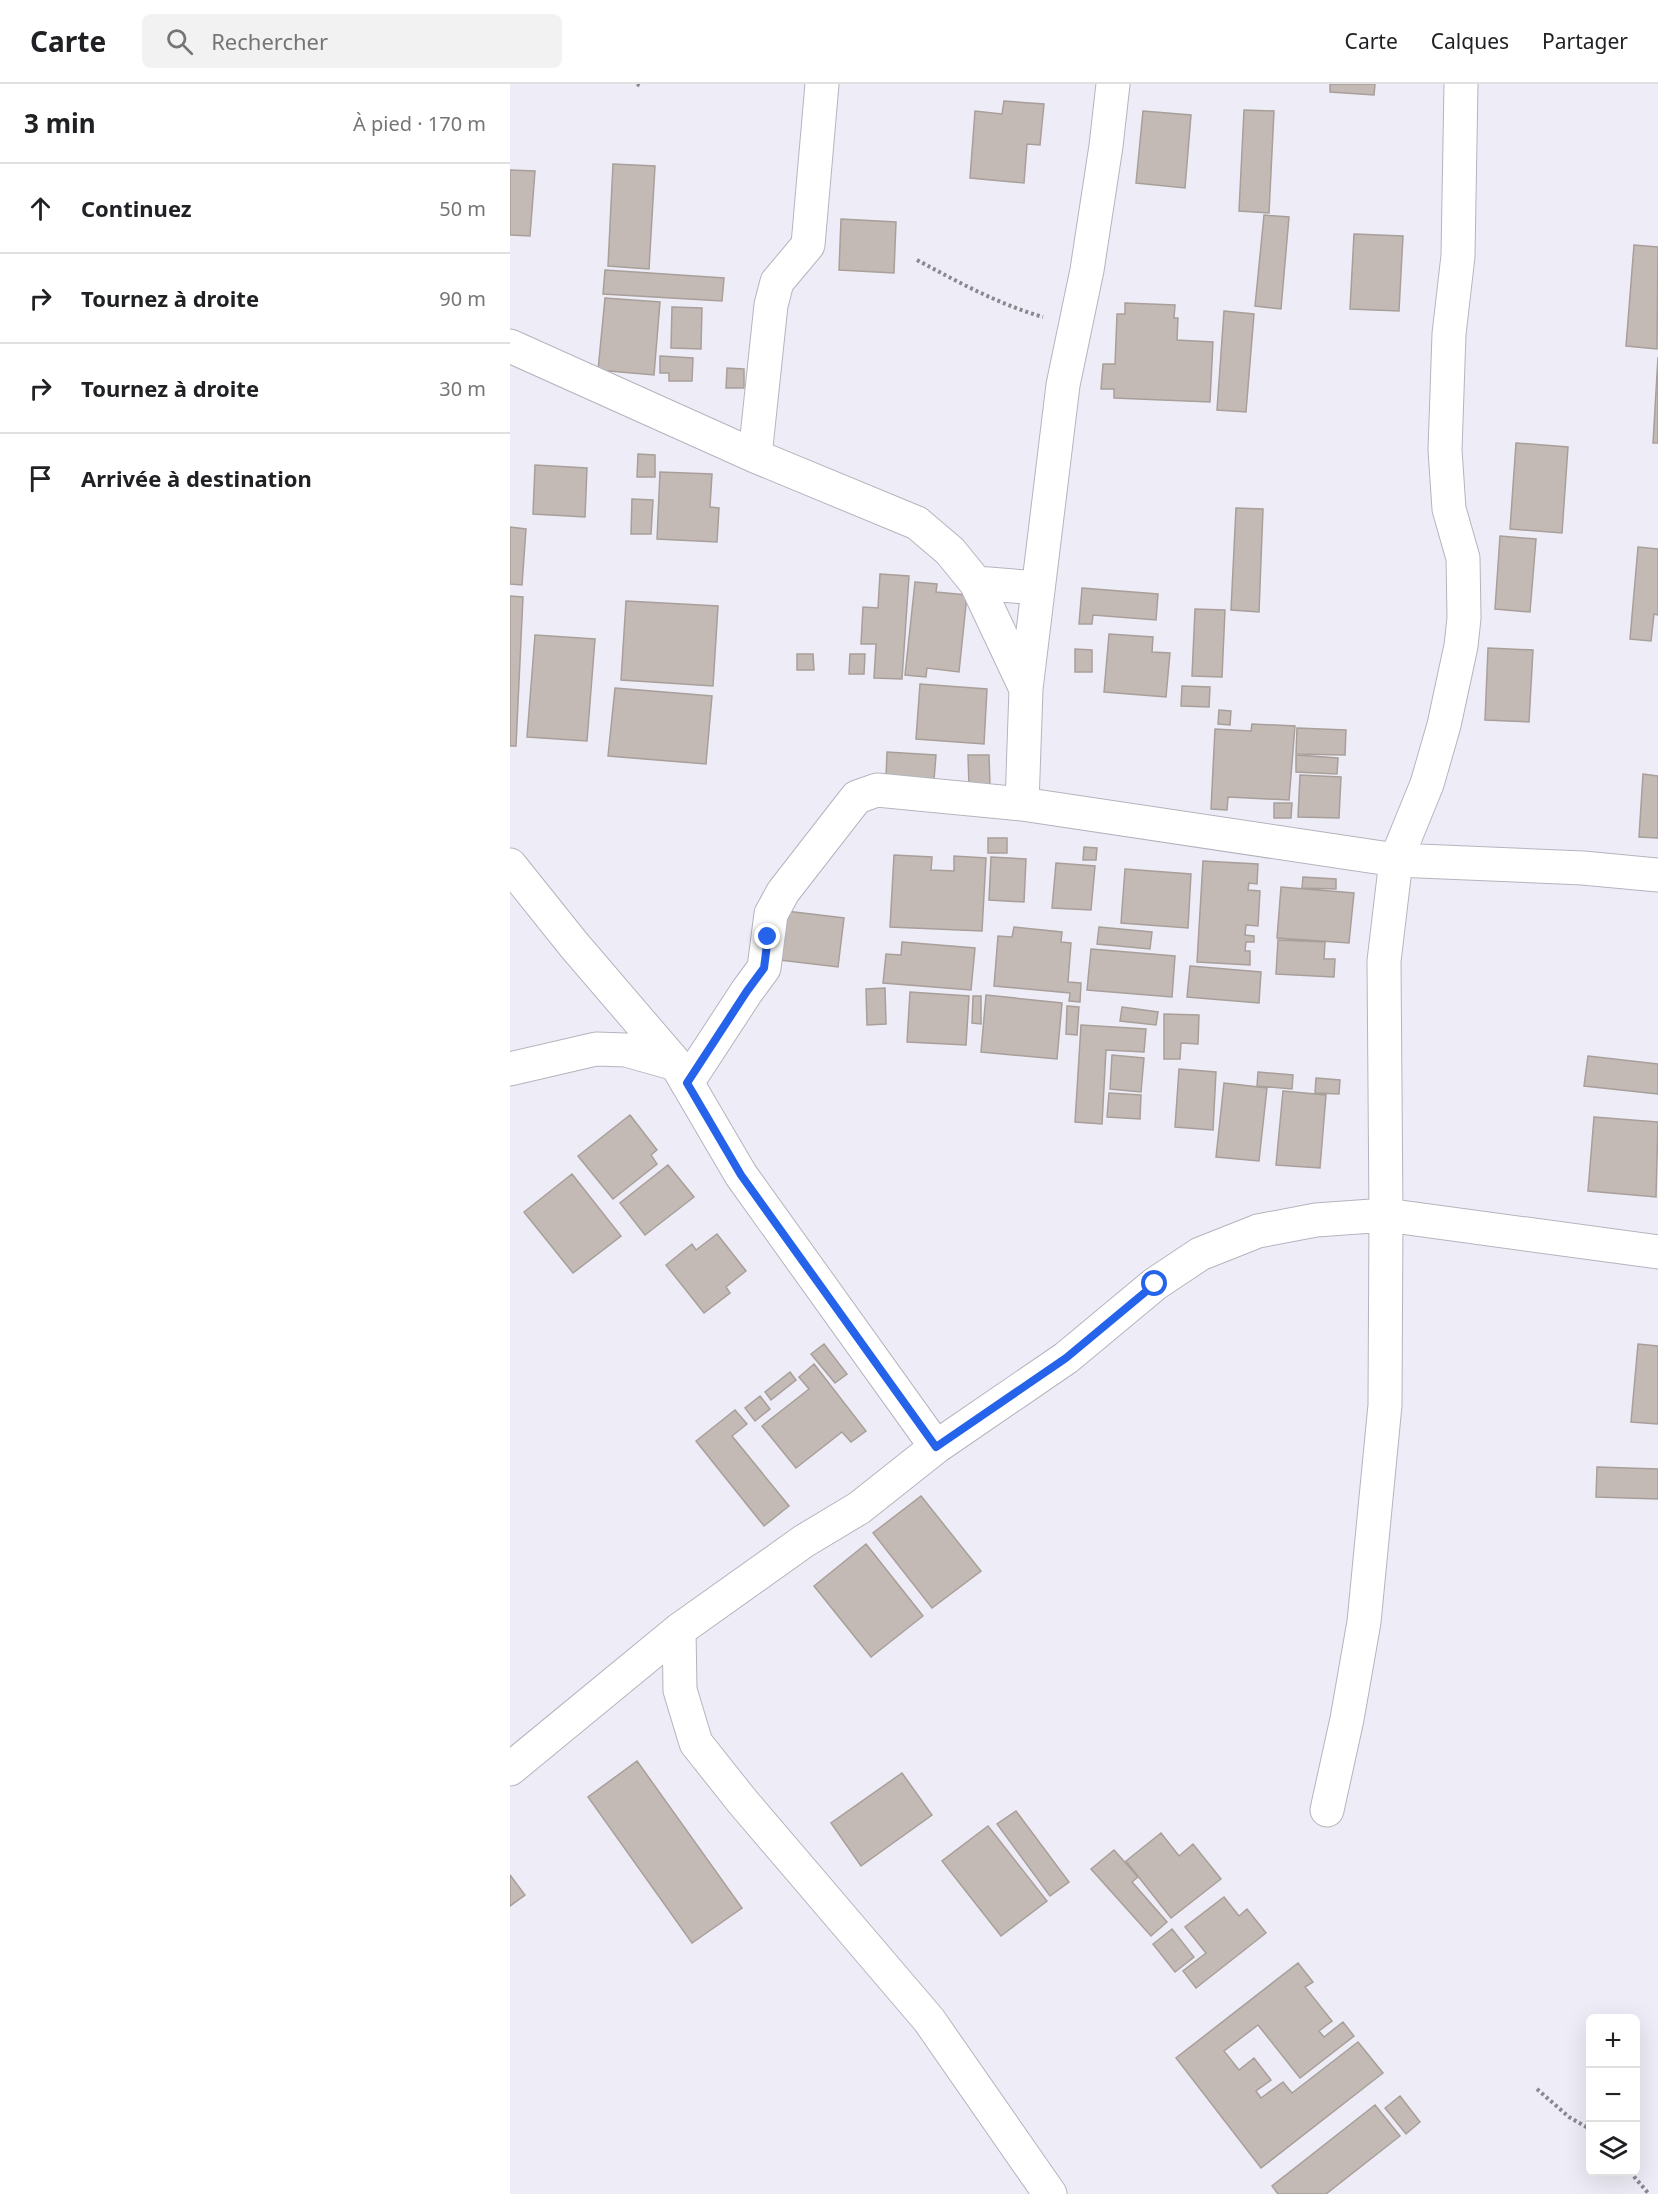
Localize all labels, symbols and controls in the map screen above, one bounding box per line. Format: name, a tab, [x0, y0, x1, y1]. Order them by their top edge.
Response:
search box	[142, 14, 562, 68]
text: Carte	[30, 22, 106, 60]
icon: search	[163, 25, 196, 58]
text: Rechercher	[211, 26, 328, 56]
text: Carte	[1345, 27, 1398, 55]
text: Calques	[1431, 27, 1509, 55]
text: Partager	[1542, 27, 1628, 55]
text: 3 min	[24, 105, 96, 141]
text: À pied · 170 m	[353, 110, 486, 137]
icon: ahead	[24, 192, 57, 225]
text: Continuez	[81, 193, 192, 223]
text: 50 m	[439, 195, 486, 222]
icon: right	[24, 282, 57, 315]
text: Tournez à droite	[81, 283, 259, 313]
text: 90 m	[439, 285, 486, 312]
icon: right	[24, 372, 57, 405]
text: Tournez à droite	[81, 373, 259, 403]
text: 30 m	[439, 375, 486, 402]
icon: arrive	[24, 462, 57, 495]
text: Arrivée à destination	[81, 463, 312, 493]
route end	[754, 923, 780, 949]
route start	[1141, 1270, 1167, 1296]
map controls	[1586, 2014, 1640, 2176]
button: +	[1586, 2014, 1640, 2068]
button: −	[1586, 2068, 1640, 2122]
button: layers	[1586, 2122, 1640, 2176]

